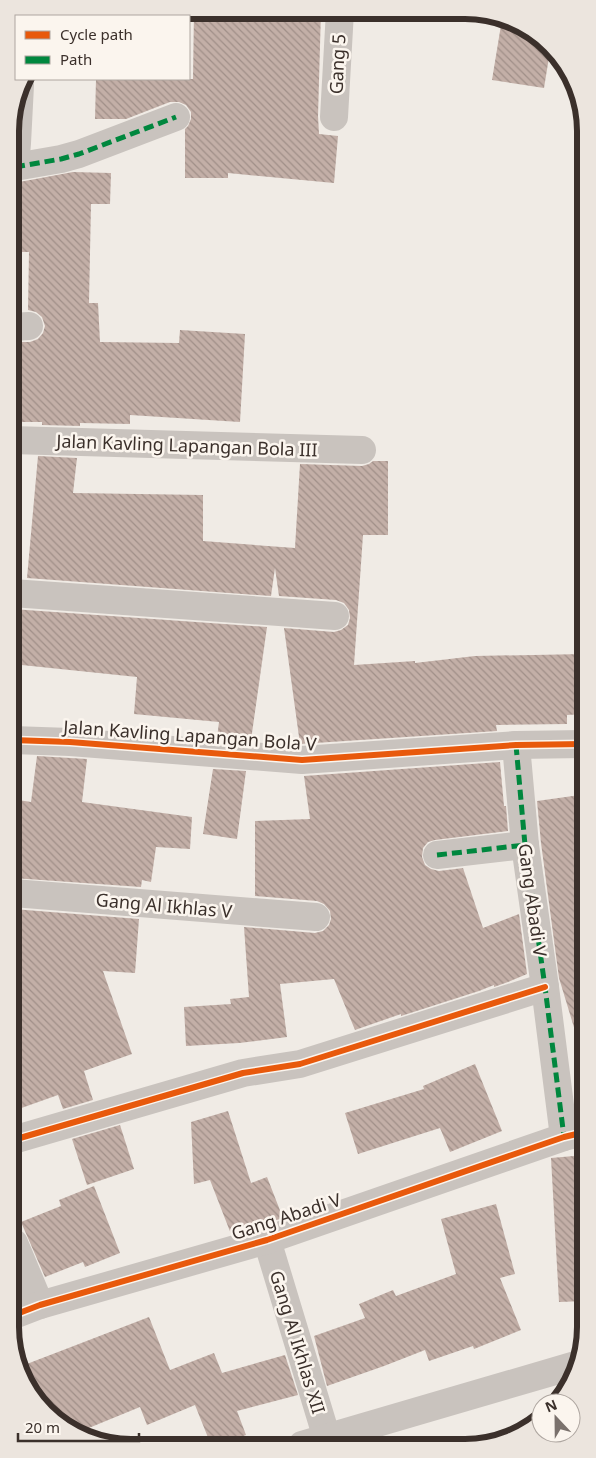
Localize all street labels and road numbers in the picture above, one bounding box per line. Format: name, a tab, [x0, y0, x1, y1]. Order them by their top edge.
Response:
street label: Gang 5	[323, 33, 351, 95]
street label: Jalan Kavling Lapangan Bola III	[54, 428, 318, 462]
street label: Jalan Kavling Lapangan Bola V	[61, 714, 318, 756]
street label: Gang Abadi V	[513, 842, 553, 958]
street label: Gang Al Ikhlas V	[95, 887, 233, 923]
street label: Gang Abadi V	[228, 1187, 344, 1245]
street label: Gang Al Ikhlas XII	[265, 1267, 331, 1417]

